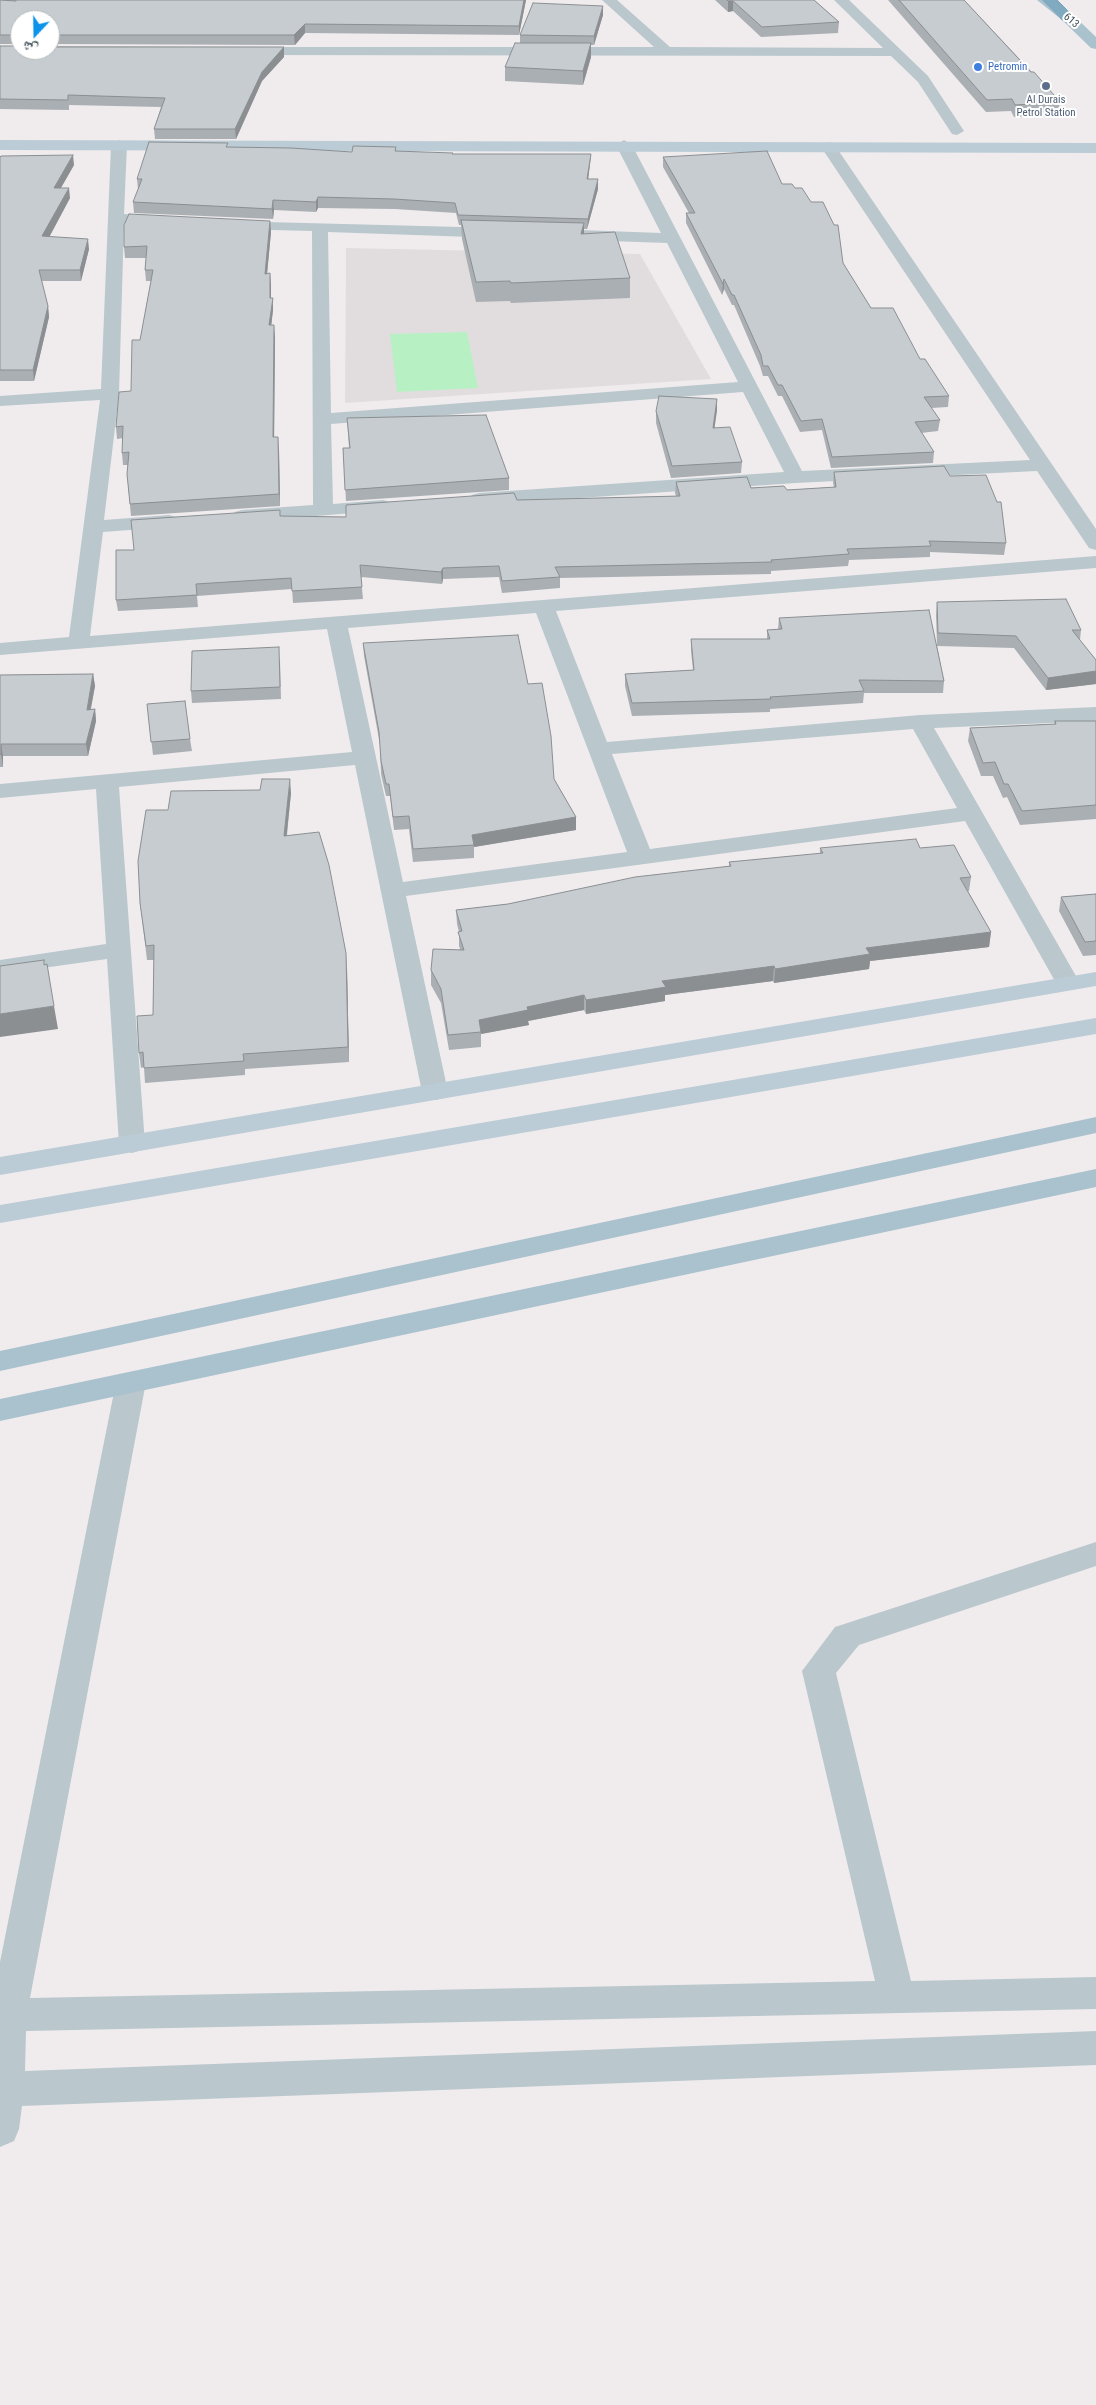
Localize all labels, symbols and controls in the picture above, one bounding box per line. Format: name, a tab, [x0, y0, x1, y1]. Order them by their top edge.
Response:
north arrow	[10, 10, 60, 60]
street label: 613	[1061, 11, 1081, 31]
text: ش	[20, 38, 40, 58]
place label: Petromin	[988, 60, 1027, 74]
marker: Petromin	[972, 61, 984, 73]
marker: Al Durais Petrol Station	[1040, 80, 1052, 92]
place label: Al Durais Petrol Station	[1016, 93, 1076, 119]

